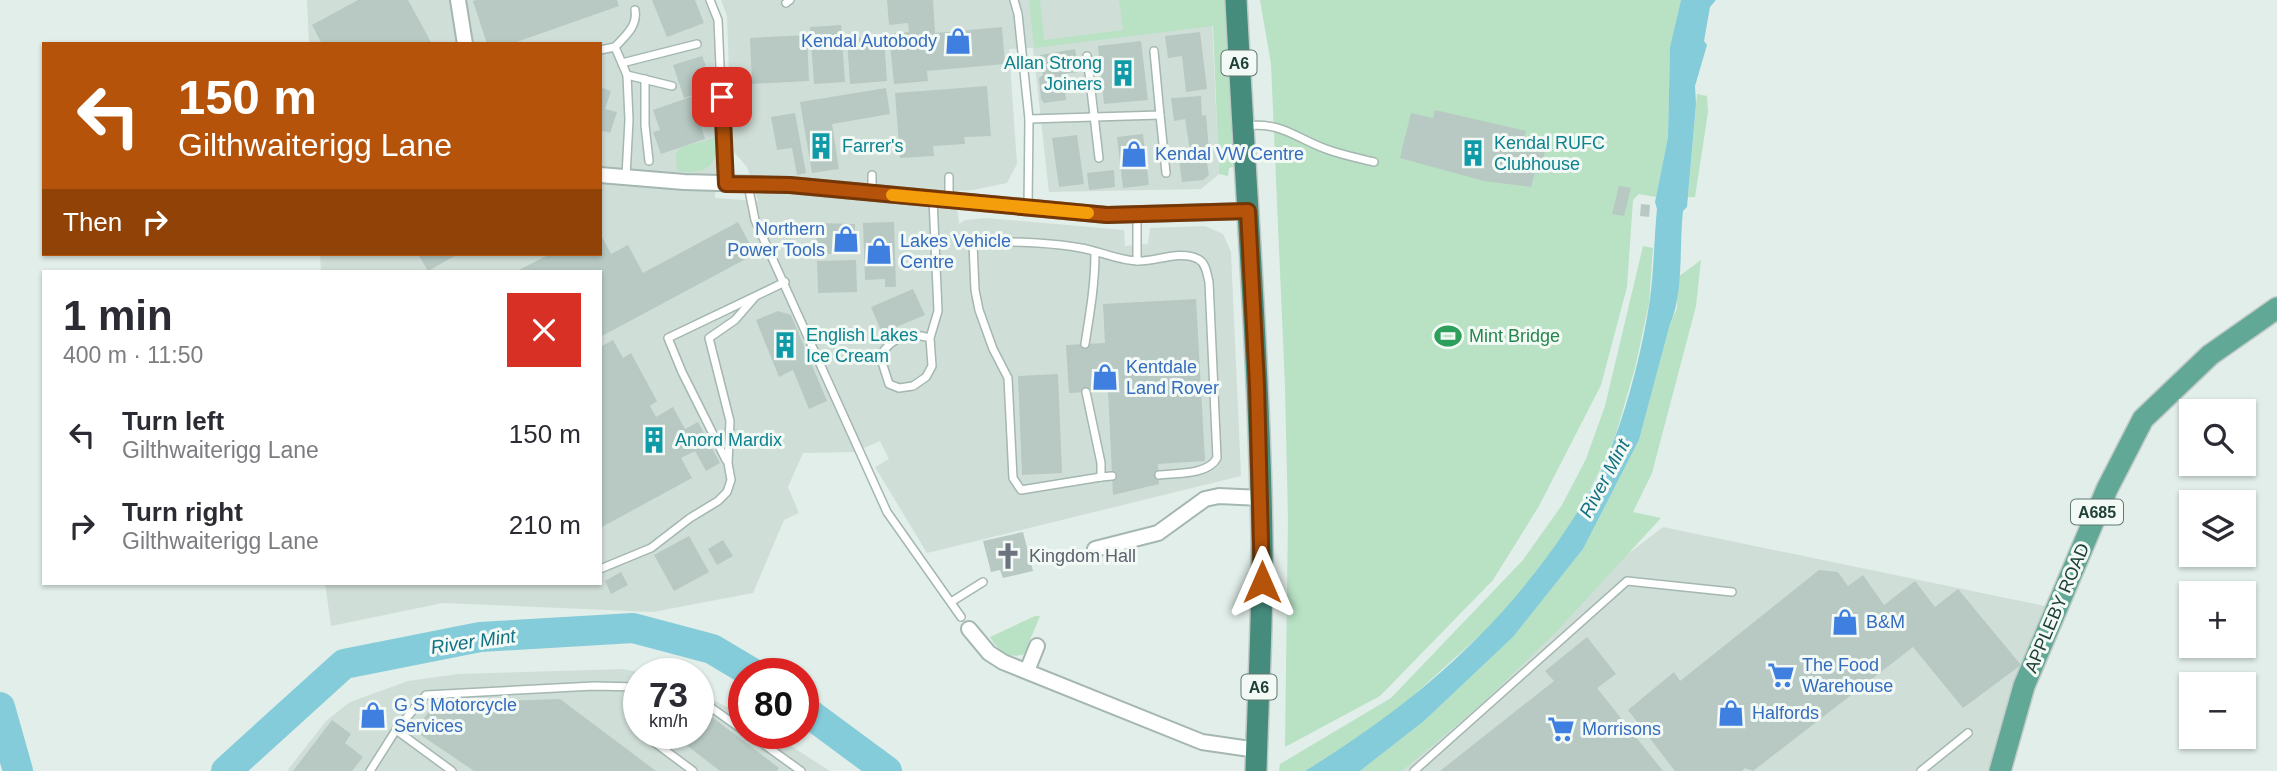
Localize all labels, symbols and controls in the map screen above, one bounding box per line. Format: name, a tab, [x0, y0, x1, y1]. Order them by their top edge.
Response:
shop icon: Kendal Autobody	[943, 26, 973, 56]
place label: Kendal Autobody	[801, 31, 937, 51]
road number: A6	[1222, 50, 1256, 76]
place label: Allan Strong Joiners	[1004, 53, 1102, 94]
building icon: Allan Strong Joiners	[1108, 58, 1138, 88]
pin	[692, 67, 752, 127]
icon: left	[63, 70, 154, 161]
text: 150 m	[178, 70, 317, 124]
icon: arrive	[703, 78, 741, 116]
text: Gilthwaiterigg Lane	[178, 127, 452, 163]
building icon: Farrer's	[806, 131, 836, 161]
place label: Kendal RUFC Clubhouse	[1494, 133, 1605, 174]
place label: Farrer's	[842, 136, 903, 156]
building icon: Kendal RUFC Clubhouse	[1458, 138, 1488, 168]
shop icon: Kendal VW Centre	[1119, 139, 1149, 169]
place label: Kendal VW Centre	[1155, 144, 1304, 164]
icon: right	[136, 203, 174, 241]
text: Then	[63, 207, 122, 237]
place label: Northern Power Tools	[727, 219, 825, 260]
shop icon: Northern Power Tools	[831, 224, 861, 254]
place label: Lakes Vehicle Centre	[900, 231, 1011, 272]
shop icon: Lakes Vehicle Centre	[864, 236, 894, 266]
text: 1 min	[63, 292, 173, 339]
button: close	[507, 293, 581, 367]
sports icon: Mint Bridge	[1433, 321, 1463, 351]
place label: English Lakes Ice Cream	[806, 325, 918, 366]
place label: Mint Bridge	[1469, 326, 1560, 346]
building icon: English Lakes Ice Cream	[770, 330, 800, 360]
text: 400 m · 11:50	[63, 342, 203, 368]
place label: Kentdale Land Rover	[1126, 357, 1219, 398]
shop icon: Kentdale Land Rover	[1090, 362, 1120, 392]
map controls	[2179, 399, 2256, 749]
button: search	[2179, 399, 2256, 476]
text: Turn left	[122, 406, 224, 436]
icon: left	[63, 416, 101, 454]
text: 150 m	[509, 419, 581, 449]
building icon: Anord Mardix	[639, 425, 669, 455]
place label: Anord Mardix	[675, 430, 782, 450]
water label: River Mint	[1575, 435, 1634, 521]
text: Gilthwaiterigg Lane	[122, 437, 319, 463]
button: layers	[2179, 490, 2256, 567]
text: Turn right	[122, 497, 243, 527]
road number: A685	[2071, 499, 2123, 524]
icon: right	[63, 507, 101, 545]
text: 210 m	[509, 510, 581, 540]
text: Gilthwaiterigg Lane	[122, 528, 319, 554]
street label: APPLEBY ROAD	[2021, 540, 2093, 676]
church icon: Kingdom Hall	[993, 541, 1023, 571]
position arrow	[1225, 545, 1299, 619]
place label: Kingdom Hall	[1029, 546, 1136, 566]
button: +	[2179, 581, 2256, 658]
shop icon: B&M	[1830, 607, 1860, 637]
place label: B&M	[1866, 612, 1905, 632]
water label: River Mint	[429, 625, 518, 658]
place label: The Food Warehouse	[1802, 655, 1893, 696]
speed limit sign: 80	[728, 658, 819, 749]
supermarket icon: The Food Warehouse	[1766, 660, 1796, 690]
button: −	[2179, 672, 2256, 749]
road number: A6	[1242, 674, 1276, 700]
text: 73	[649, 675, 688, 714]
place label: G S Motorcycle Services	[394, 695, 517, 736]
shop icon: Halfords	[1716, 698, 1746, 728]
shop icon: G S Motorcycle Services	[358, 700, 388, 730]
place label: Halfords	[1752, 703, 1819, 723]
text: km/h	[649, 711, 688, 731]
supermarket icon: Morrisons	[1546, 714, 1576, 744]
place label: Morrisons	[1582, 719, 1661, 739]

